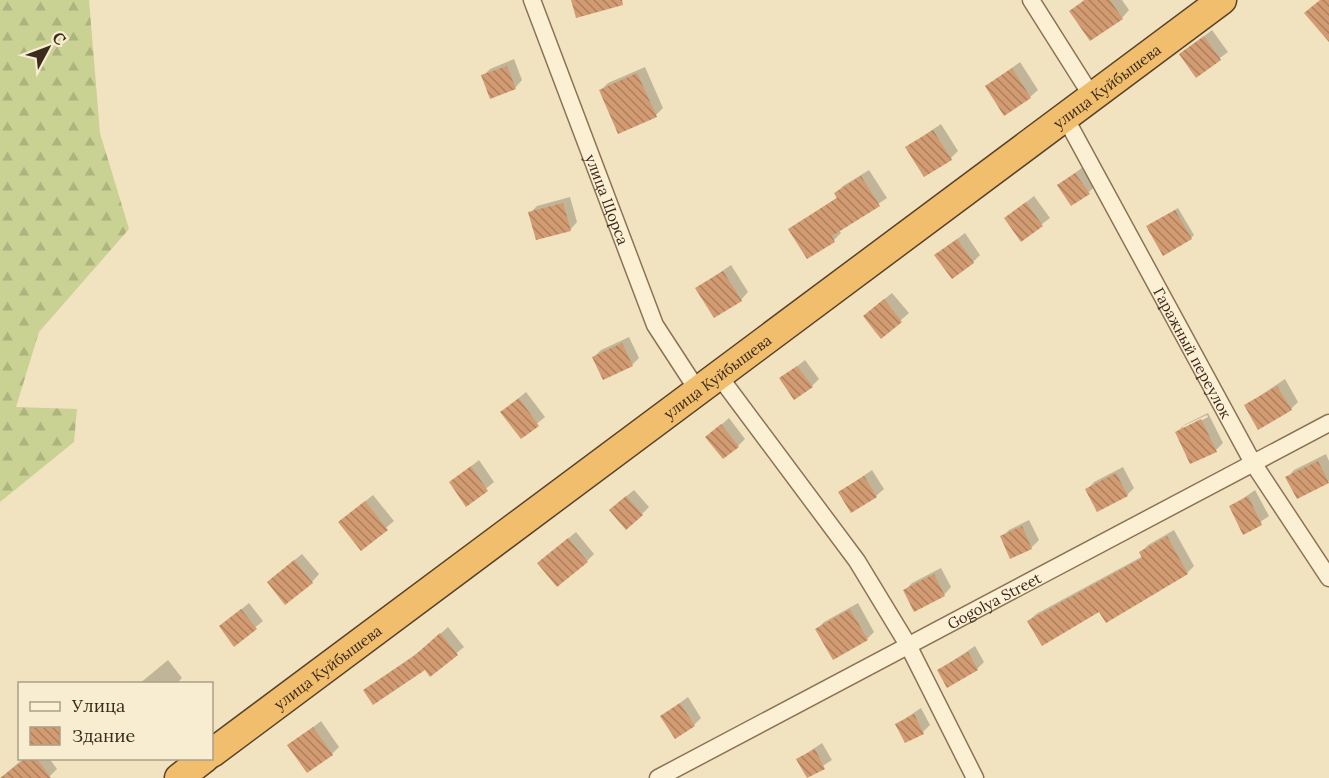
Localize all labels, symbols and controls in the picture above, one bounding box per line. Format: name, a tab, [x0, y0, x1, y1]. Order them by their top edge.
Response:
north arrow	[18, 18, 78, 78]
text: С	[48, 27, 70, 49]
street label: улица Куйбышева	[1049, 39, 1165, 132]
street label: улица Щорса	[582, 151, 633, 248]
street label: Гаражный переулок	[1150, 284, 1236, 421]
street label: улица Куйбышева	[659, 330, 775, 423]
street label: Gogolya Street	[944, 568, 1044, 633]
street label: улица Куйбышева	[270, 620, 385, 713]
legend	[18, 682, 213, 760]
text: Улица	[71, 694, 125, 717]
text: Здание	[72, 724, 135, 747]

